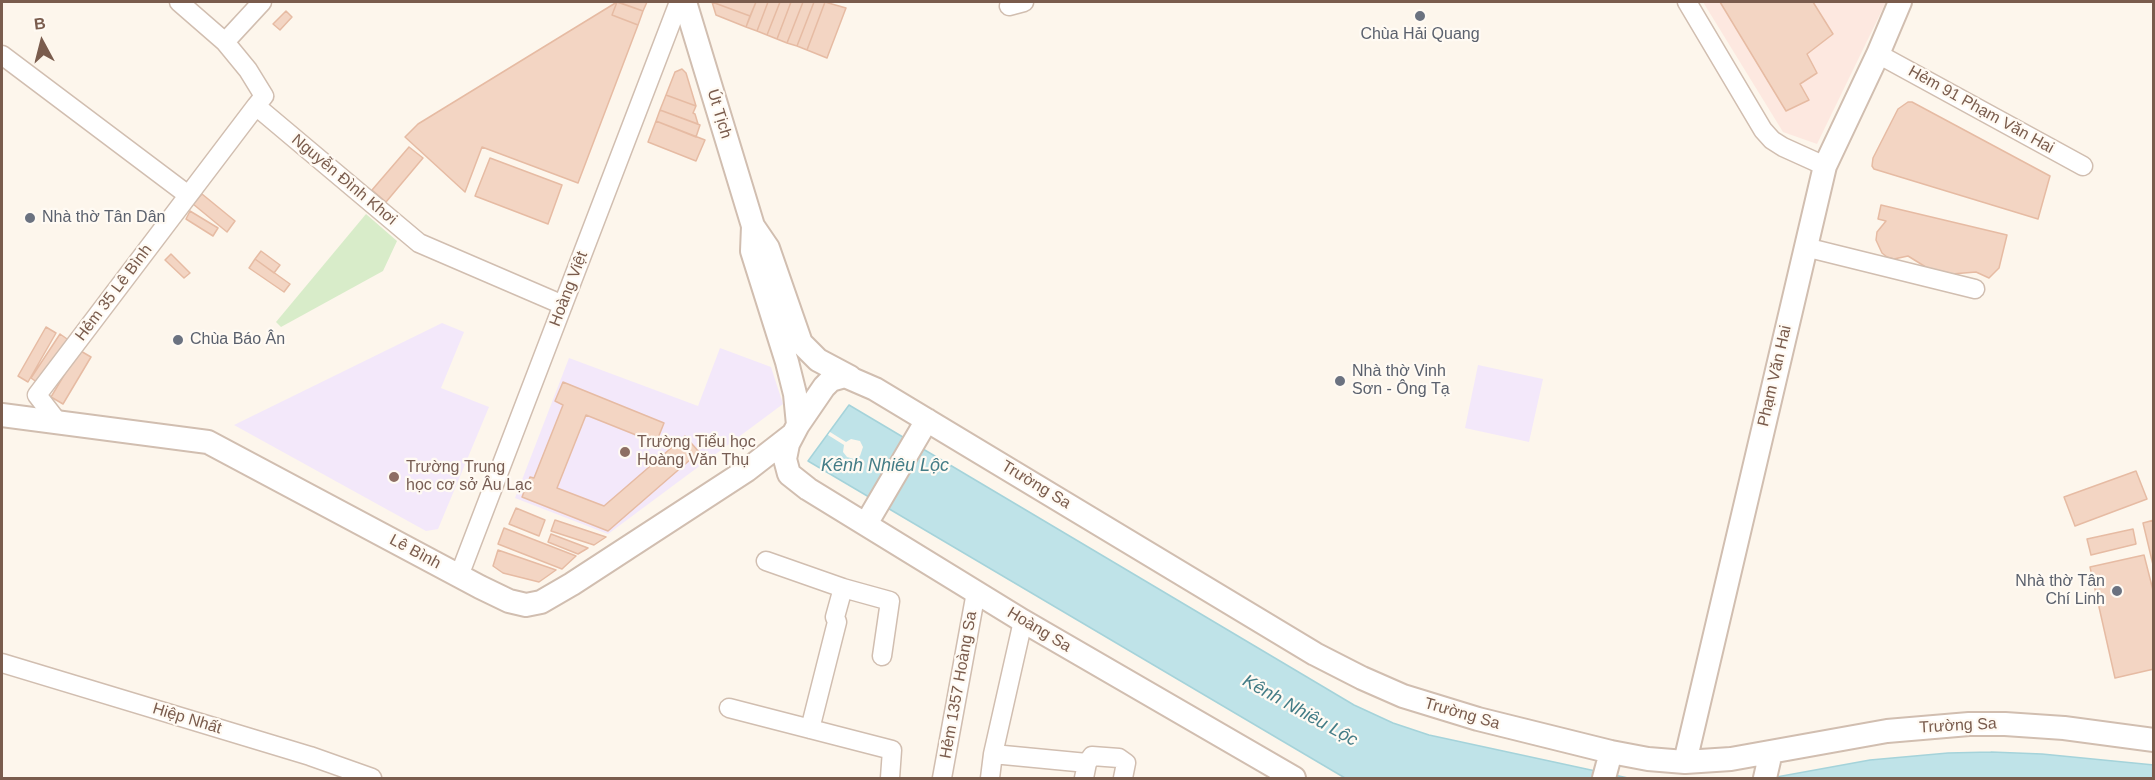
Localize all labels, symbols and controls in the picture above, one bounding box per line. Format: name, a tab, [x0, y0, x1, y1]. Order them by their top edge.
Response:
marker: Chùa Hải Quang	[1413, 9, 1427, 23]
north arrow	[12, 12, 72, 72]
text: B	[33, 14, 47, 33]
place label: Chùa Hải Quang	[1360, 25, 1480, 45]
street label: Hẻm 91 Phạm Văn Hai	[1905, 62, 2057, 158]
street label: Út Tịch	[702, 87, 736, 141]
street label: Nguyễn Đình Khơi	[287, 130, 401, 230]
place label: Nhà thờ Tân Dân	[42, 208, 165, 228]
marker: Nhà thờ Tân Dân	[23, 211, 37, 225]
street label: Hẻm 35 Lê Bình	[72, 241, 156, 345]
street label: Hoàng Việt	[546, 249, 592, 329]
street label: Phạm Văn Hai	[1754, 324, 1796, 428]
place label: Chùa Báo Ân	[190, 330, 285, 350]
marker: Chùa Báo Ân	[171, 333, 185, 347]
place label: Nhà thờ Vinh Sơn - Ông Tạ	[1352, 362, 1450, 400]
marker: Nhà thờ Vinh Sơn - Ông Tạ	[1333, 374, 1347, 388]
place label: Trường Tiểu học Hoàng Văn Thụ	[637, 433, 756, 471]
marker: Trường Tiểu học Hoàng Văn Thụ	[618, 445, 632, 459]
water label: Kênh Nhiêu Lộc	[821, 455, 949, 477]
street label: Trường Sa	[998, 457, 1074, 513]
place label: Trường Trung học cơ sở Âu Lạc	[406, 458, 532, 496]
marker: Trường Trung học cơ sở Âu Lạc	[387, 470, 401, 484]
street label: Lê Bình	[386, 531, 444, 573]
place label: Nhà thờ Tân Chí Linh	[2015, 572, 2105, 610]
marker: Nhà thờ Tân Chí Linh	[2110, 584, 2124, 598]
street label: Hoàng Sa	[1004, 603, 1074, 657]
street label: Hẻm 1357 Hoàng Sa	[937, 610, 981, 760]
water label: Kênh Nhiêu Lộc	[1239, 671, 1361, 751]
street label: Trường Sa	[1422, 694, 1502, 734]
street label: Hiệp Nhất	[150, 699, 224, 739]
street label: Trường Sa	[1919, 714, 1997, 738]

